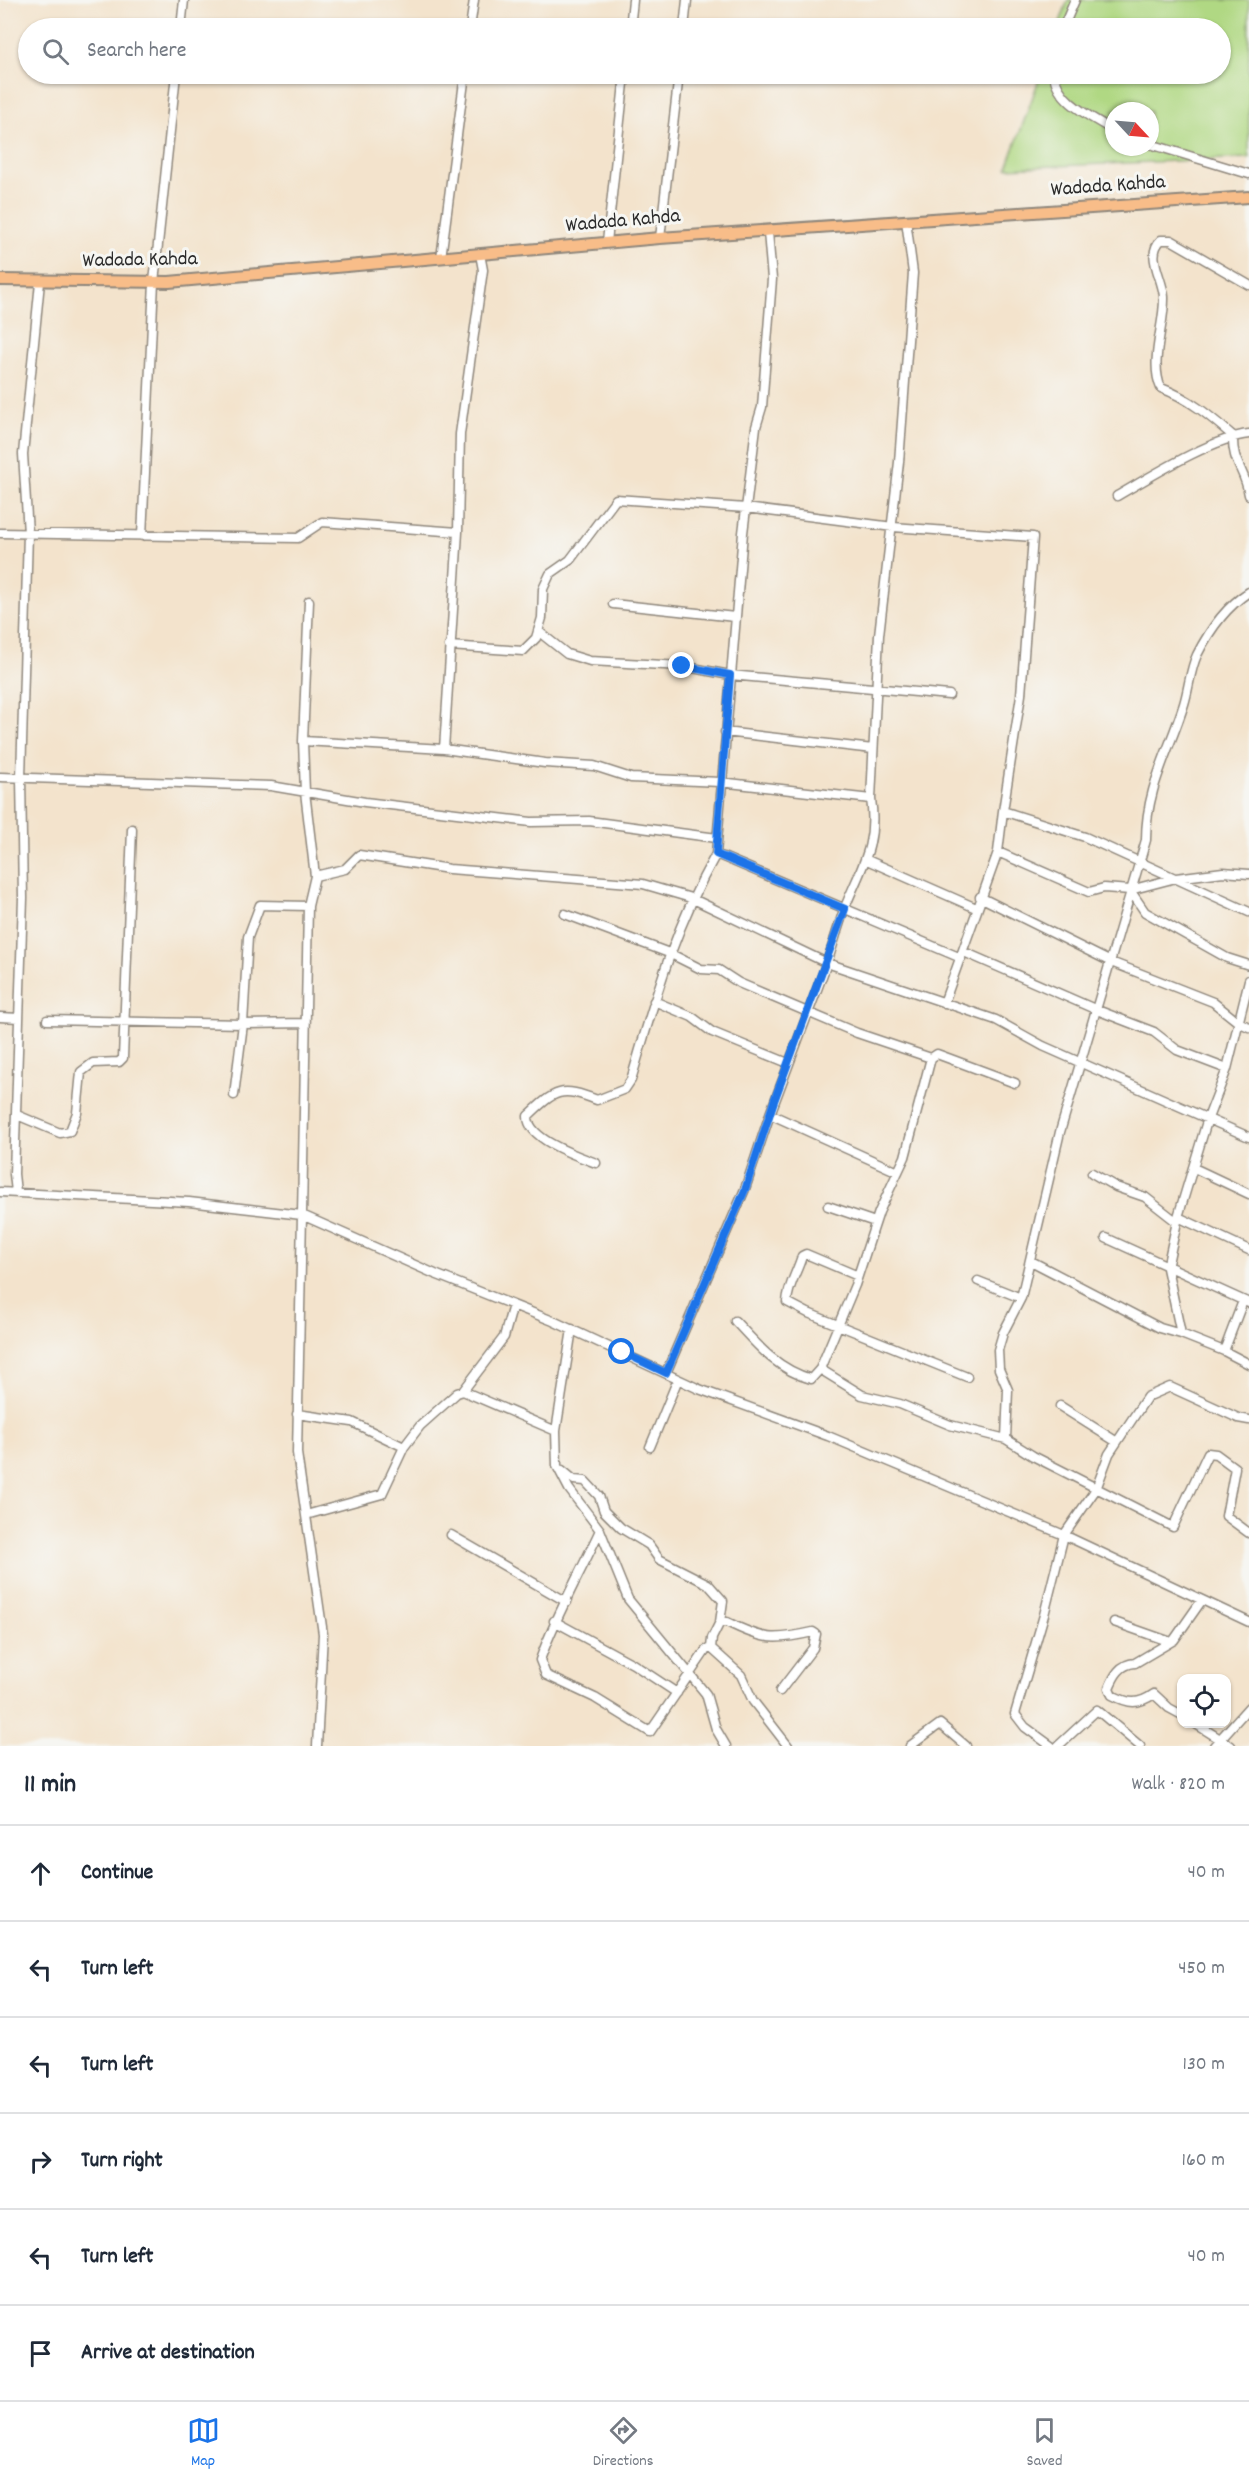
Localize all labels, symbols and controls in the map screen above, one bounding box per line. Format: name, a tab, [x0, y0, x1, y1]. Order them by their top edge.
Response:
search box	[18, 18, 1231, 84]
icon: search	[39, 35, 72, 68]
text: Search here	[87, 36, 186, 67]
north arrow	[1105, 102, 1159, 156]
street label: Wadada Kahda	[1050, 168, 1168, 206]
street label: Wadada Kahda	[564, 202, 683, 242]
street label: Wadada Kahda	[82, 245, 199, 277]
route end	[668, 652, 694, 678]
route start	[608, 1338, 634, 1364]
map controls	[1177, 1674, 1231, 1728]
button: locate	[1177, 1674, 1231, 1728]
text: 11 min	[24, 1767, 76, 1804]
text: Walk · 820 m	[1131, 1771, 1225, 1799]
icon: ahead	[24, 1857, 57, 1890]
text: Continue	[81, 1858, 153, 1889]
text: 40 m	[1187, 1859, 1225, 1887]
icon: left	[24, 1953, 57, 1986]
text: Turn left	[81, 1954, 153, 1985]
text: 450 m	[1178, 1955, 1225, 1983]
icon: left	[24, 2049, 57, 2082]
text: Turn left	[81, 2050, 153, 2081]
text: 130 m	[1183, 2051, 1225, 2079]
icon: right	[24, 2145, 57, 2178]
text: Turn right	[81, 2146, 163, 2177]
text: 160 m	[1182, 2147, 1225, 2175]
icon: left	[24, 2241, 57, 2274]
text: Turn left	[81, 2242, 153, 2273]
text: 40 m	[1187, 2243, 1225, 2271]
icon: arrive	[24, 2337, 57, 2370]
text: Arrive at destination	[81, 2338, 255, 2369]
tab: Map	[187, 2414, 220, 2473]
tab: Directions	[593, 2414, 653, 2473]
tab: Saved	[1027, 2414, 1062, 2473]

